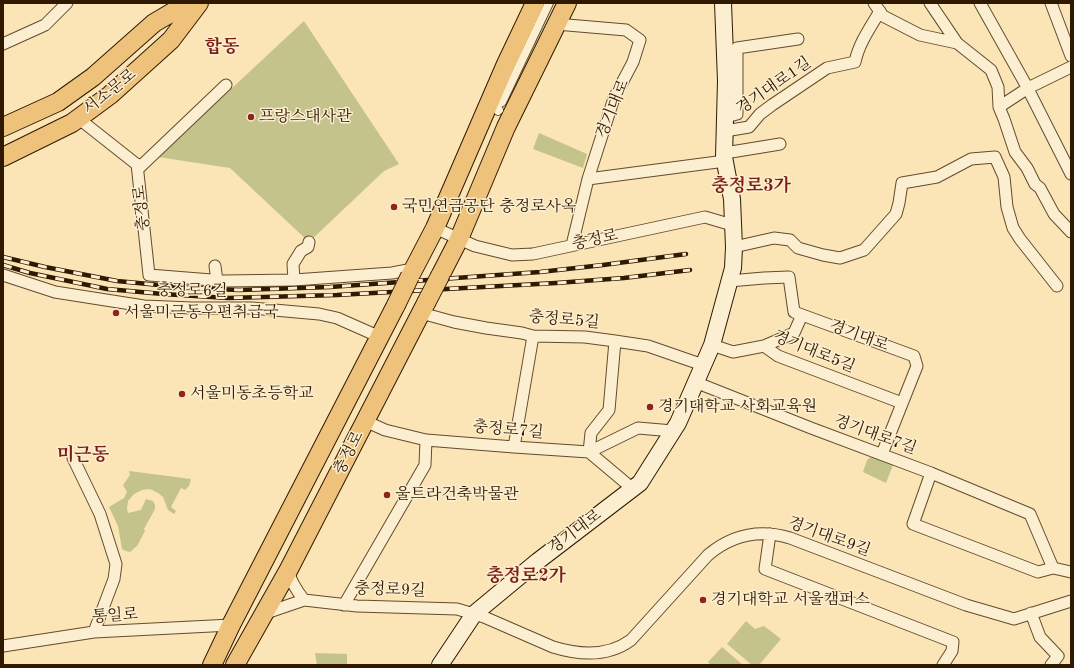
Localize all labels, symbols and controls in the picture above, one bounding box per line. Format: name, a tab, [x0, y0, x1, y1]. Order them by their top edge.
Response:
district label: 합동	[205, 36, 239, 58]
street label: 경기대로1길	[733, 53, 815, 119]
street label: 서소문로	[80, 65, 140, 119]
street label: 경기대로	[593, 77, 633, 141]
place label: 프랑스대사관	[259, 107, 352, 127]
marker: 프랑스대사관	[246, 112, 256, 122]
district label: 충정로3가	[711, 175, 791, 197]
street label: 충정로	[130, 184, 154, 232]
place label: 국민연금공단 충정로사옥	[402, 197, 576, 217]
marker: 국민연금공단 충정로사옥	[389, 202, 399, 212]
street label: 충정로	[570, 226, 620, 254]
street label: 충정로6길	[156, 281, 228, 301]
place label: 서울미근동우편취급국	[124, 303, 279, 323]
street label: 충정로5길	[528, 307, 600, 333]
marker: 서울미근동우편취급국	[111, 308, 121, 318]
street label: 경기대로	[827, 316, 891, 356]
street label: 경기대로5길	[770, 327, 858, 377]
place label: 서울미동초등학교	[190, 384, 314, 404]
marker: 서울미동초등학교	[177, 389, 187, 399]
place label: 경기대학교 사회교육원	[658, 397, 817, 417]
marker: 경기대학교 사회교육원	[645, 402, 655, 412]
street label: 경기대로7길	[831, 411, 919, 459]
street label: 충정로7길	[472, 417, 544, 443]
street label: 충정로	[330, 428, 368, 478]
district label: 미근동	[57, 444, 109, 466]
place label: 울트라건축박물관	[395, 485, 519, 505]
marker: 울트라건축박물관	[382, 490, 392, 500]
street label: 경기대로	[545, 506, 605, 558]
street label: 경기대로9길	[785, 513, 873, 561]
district label: 충정로2가	[486, 565, 566, 587]
street label: 충정로9길	[354, 579, 426, 601]
place label: 경기대학교 서울캠퍼스	[711, 590, 870, 610]
marker: 경기대학교 서울캠퍼스	[698, 595, 708, 605]
street label: 통일로	[91, 605, 139, 627]

